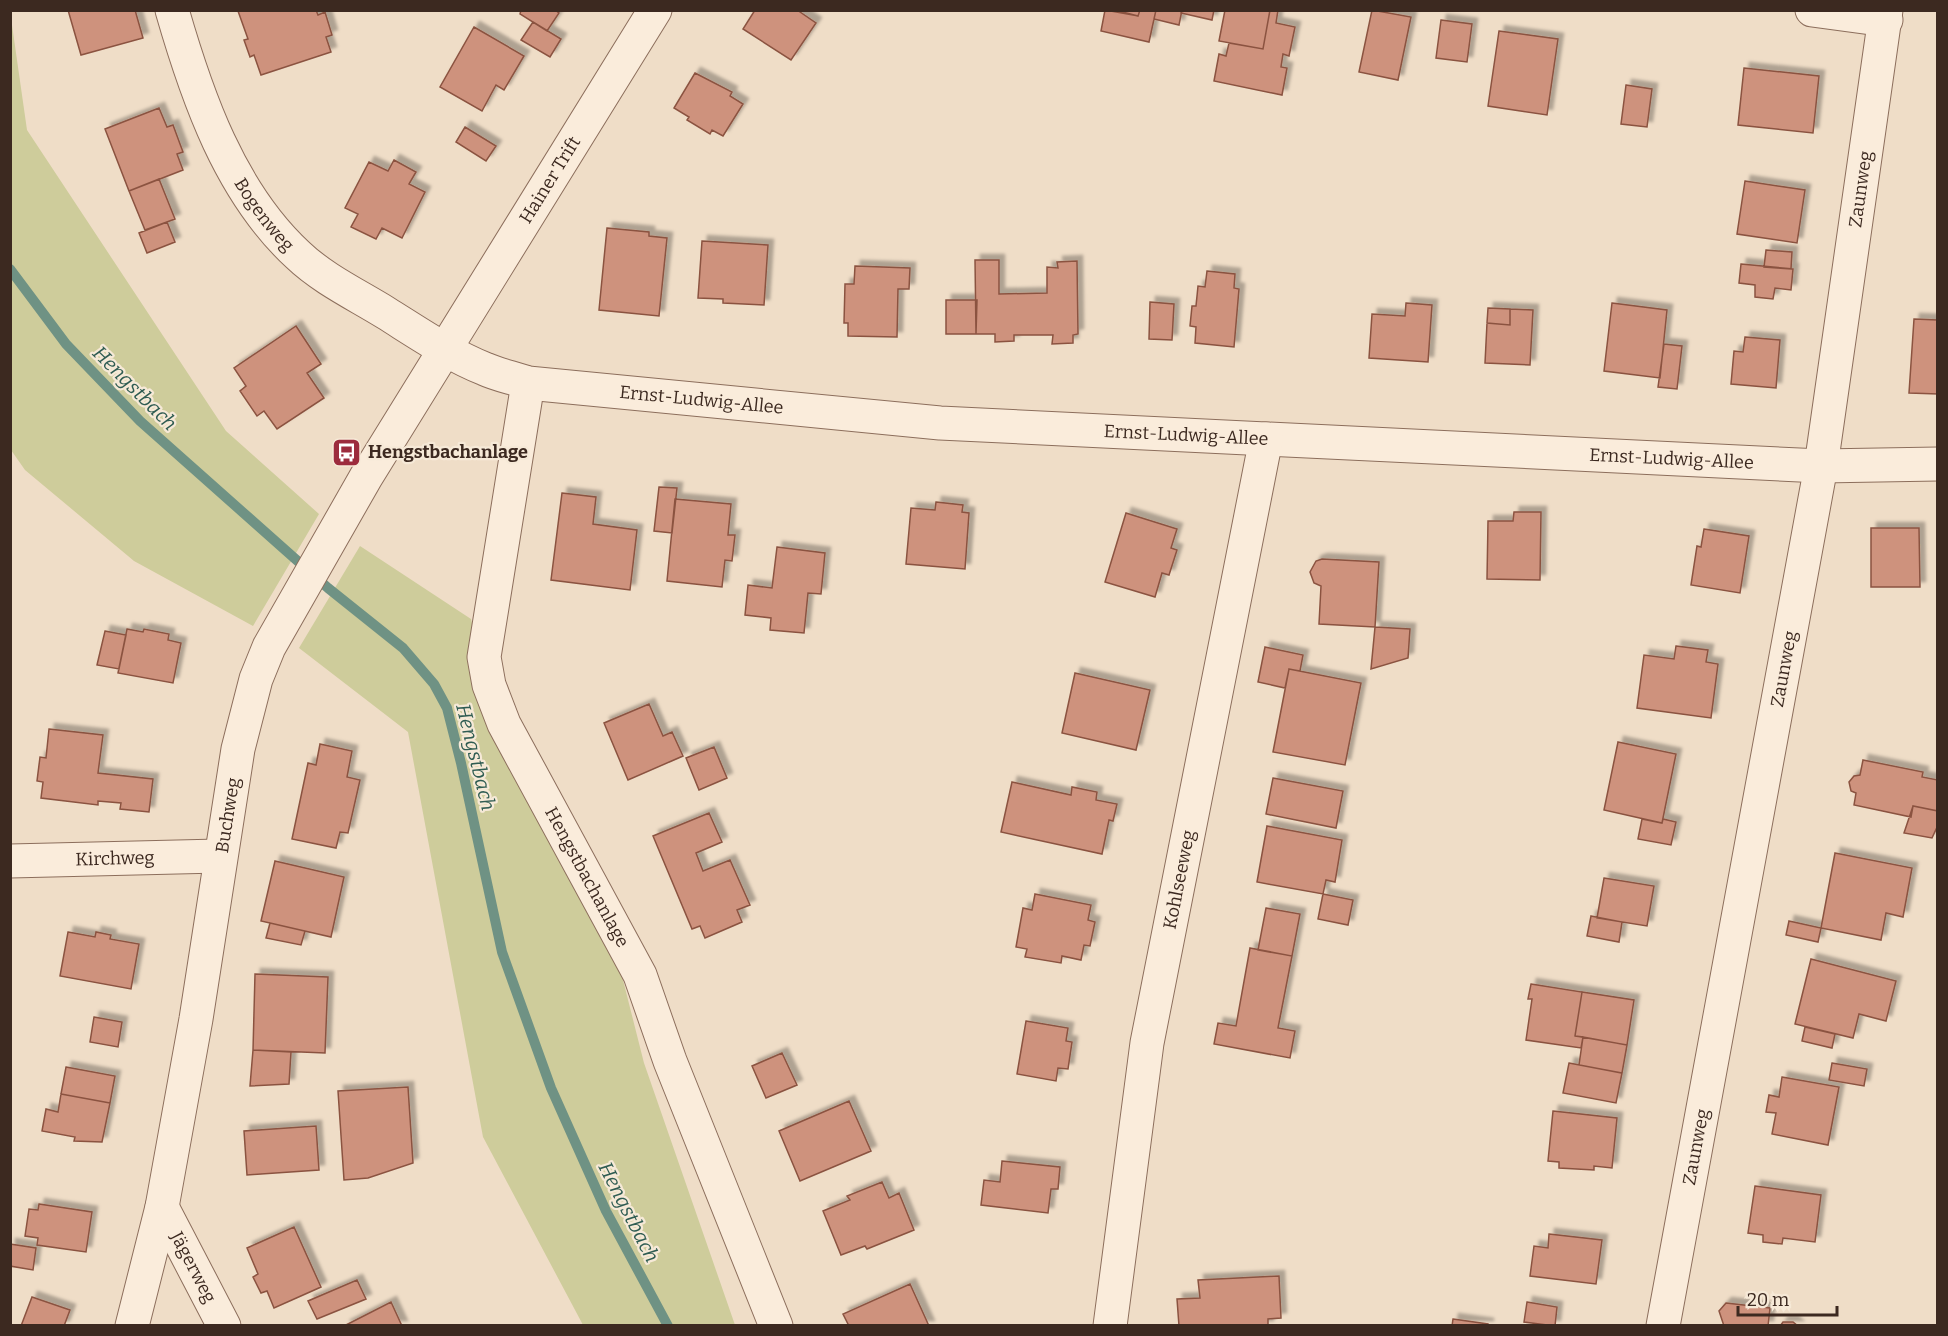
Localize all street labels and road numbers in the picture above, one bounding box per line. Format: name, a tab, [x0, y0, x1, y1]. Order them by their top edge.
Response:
street label: Hainer Trift	[515, 132, 585, 227]
street label: Zaunweg	[1844, 149, 1877, 229]
street label: Bogenweg	[229, 174, 299, 256]
street label: Ernst-Ludwig-Allee	[618, 381, 785, 419]
street label: Ernst-Ludwig-Allee	[1103, 420, 1269, 450]
street label: Ernst-Ludwig-Allee	[1589, 444, 1754, 474]
street label: Zaunweg	[1766, 629, 1801, 709]
street label: Buchweg	[211, 776, 244, 855]
street label: Hengstbachanlage	[540, 803, 634, 951]
street label: Kohlseeweg	[1159, 828, 1200, 931]
street label: Kirchweg	[75, 847, 155, 870]
street label: Zaunweg	[1678, 1107, 1714, 1187]
street label: Jägerweg	[165, 1227, 221, 1307]

